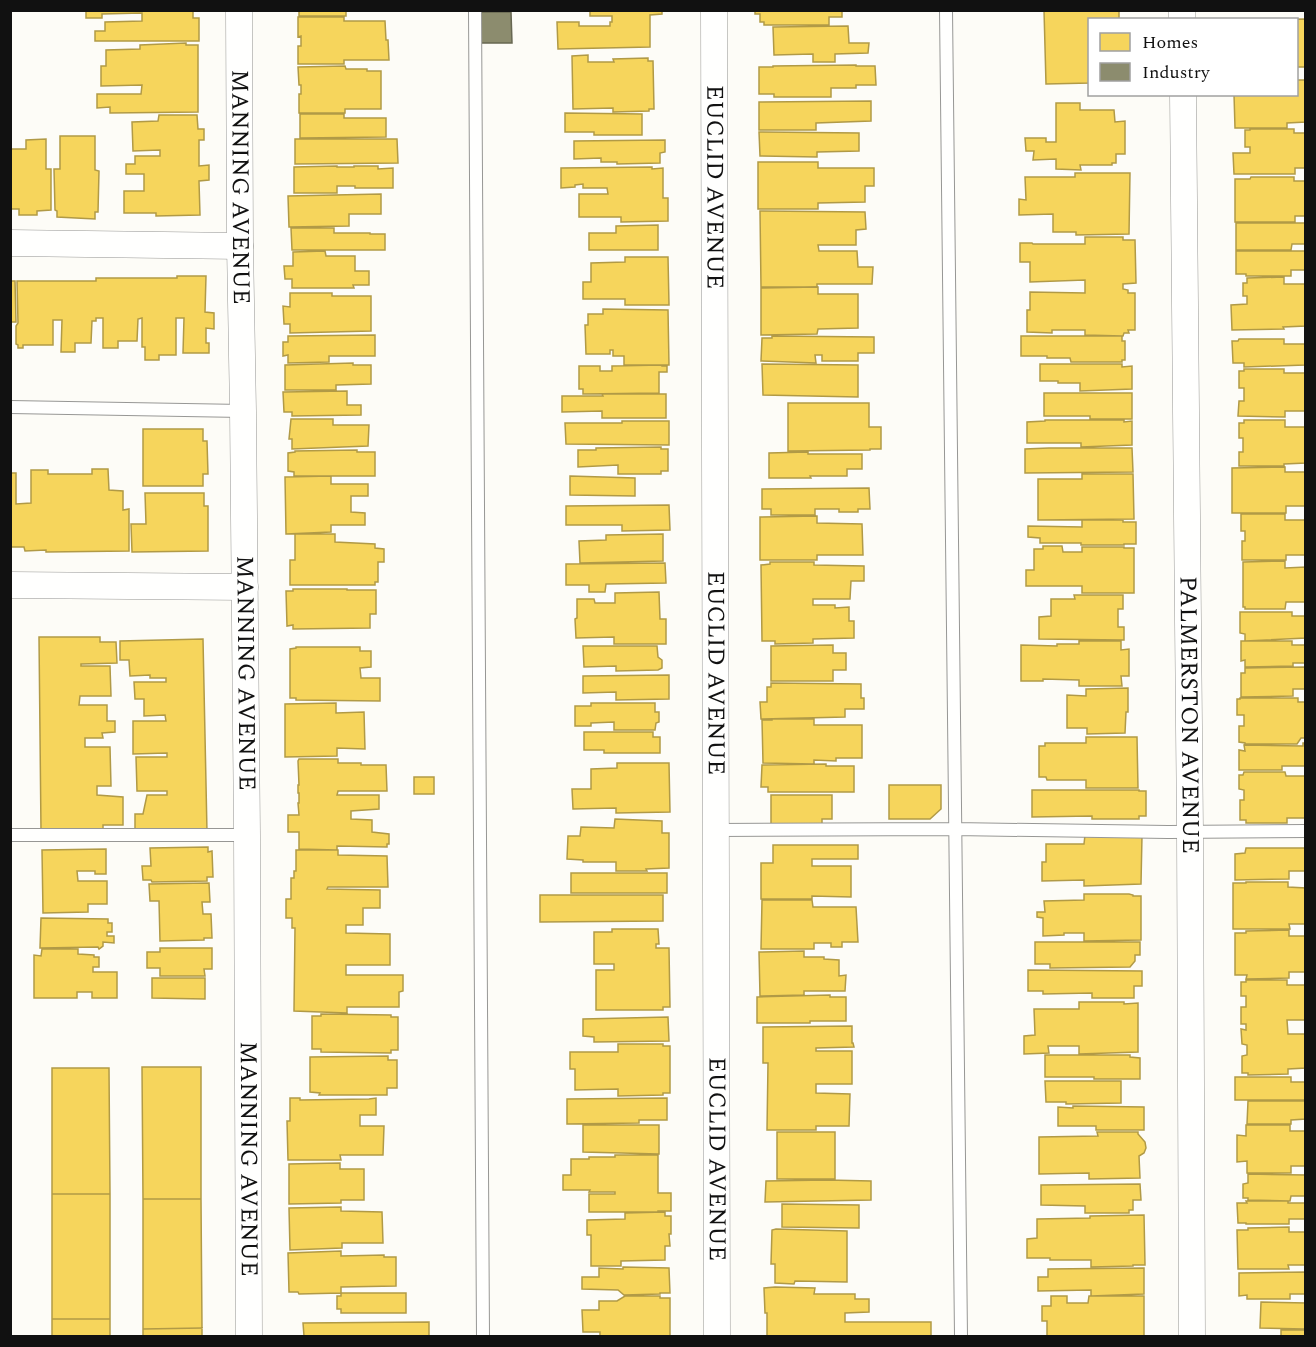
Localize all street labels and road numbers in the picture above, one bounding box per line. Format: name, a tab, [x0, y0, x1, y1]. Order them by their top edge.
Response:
street label: MANNING AVENUE	[221, 69, 259, 305]
street label: EUCLID AVENUE	[696, 85, 733, 289]
street label: MANNING AVENUE	[226, 555, 265, 791]
street label: EUCLID AVENUE	[697, 571, 734, 775]
street label: PALMERSTON AVENUE	[1170, 576, 1208, 854]
street label: MANNING AVENUE	[230, 1041, 267, 1277]
street label: EUCLID AVENUE	[698, 1057, 735, 1261]

